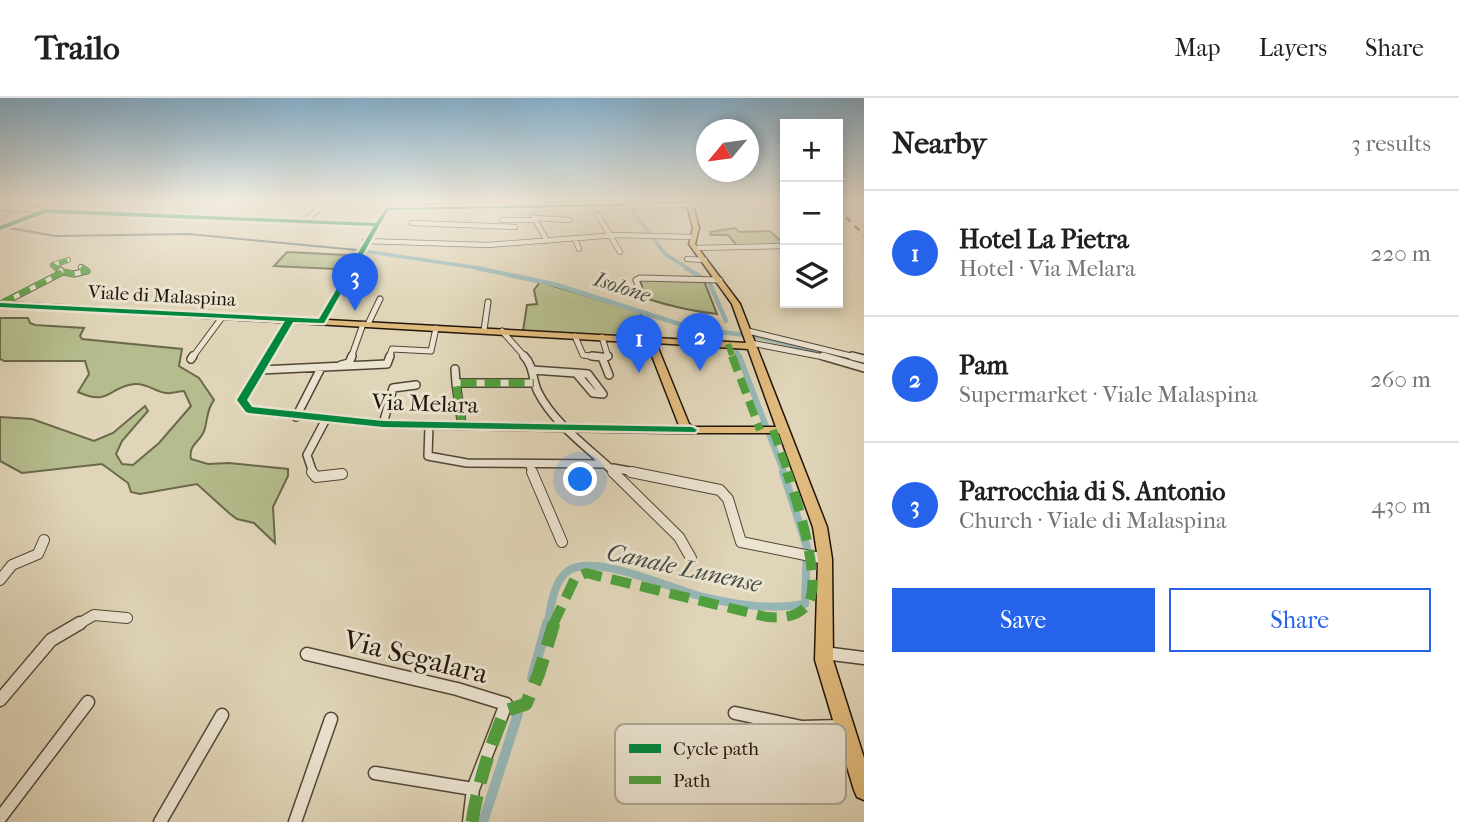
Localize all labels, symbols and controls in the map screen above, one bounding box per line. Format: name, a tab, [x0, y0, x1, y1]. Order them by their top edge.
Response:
text: Trailo	[35, 29, 120, 68]
text: Map	[1175, 34, 1221, 62]
text: Layers	[1259, 34, 1327, 62]
text: Share	[1365, 34, 1424, 62]
north arrow	[696, 119, 759, 182]
map controls	[780, 119, 843, 308]
button: +	[780, 119, 843, 182]
text: Nearby	[892, 126, 987, 161]
text: 3 results	[1351, 130, 1431, 157]
button: −	[780, 182, 843, 245]
text: Hotel La Pietra	[959, 224, 1129, 255]
text: 1	[911, 240, 919, 267]
text: 220 m	[1371, 240, 1431, 267]
button: layers	[780, 245, 843, 308]
pin: 3	[332, 253, 378, 311]
text: Hotel · Via Melara	[959, 255, 1136, 282]
water label: Isolone	[590, 266, 654, 307]
street label: Viale di Malaspina	[86, 281, 237, 311]
pin: 2	[677, 313, 723, 371]
pin: 1	[616, 315, 662, 373]
text: Pam	[959, 350, 1008, 381]
text: 2	[909, 366, 921, 393]
text: 260 m	[1370, 366, 1431, 393]
text: Supermarket · Viale Malaspina	[959, 381, 1258, 408]
street label: Via Melara	[370, 388, 479, 419]
your location	[563, 462, 597, 496]
text: Parrocchia di S. Antonio	[959, 476, 1226, 507]
text: 3	[910, 492, 920, 519]
text: 430 m	[1371, 492, 1431, 519]
text: Church · Viale di Malaspina	[959, 507, 1227, 534]
water label: Canale Lunense	[604, 538, 765, 598]
button: Save	[892, 588, 1155, 652]
button: Share	[1169, 588, 1431, 652]
street label: Via Segalara	[340, 622, 492, 691]
legend	[615, 724, 846, 804]
text: Cycle path	[673, 738, 759, 760]
text: Path	[673, 770, 711, 792]

